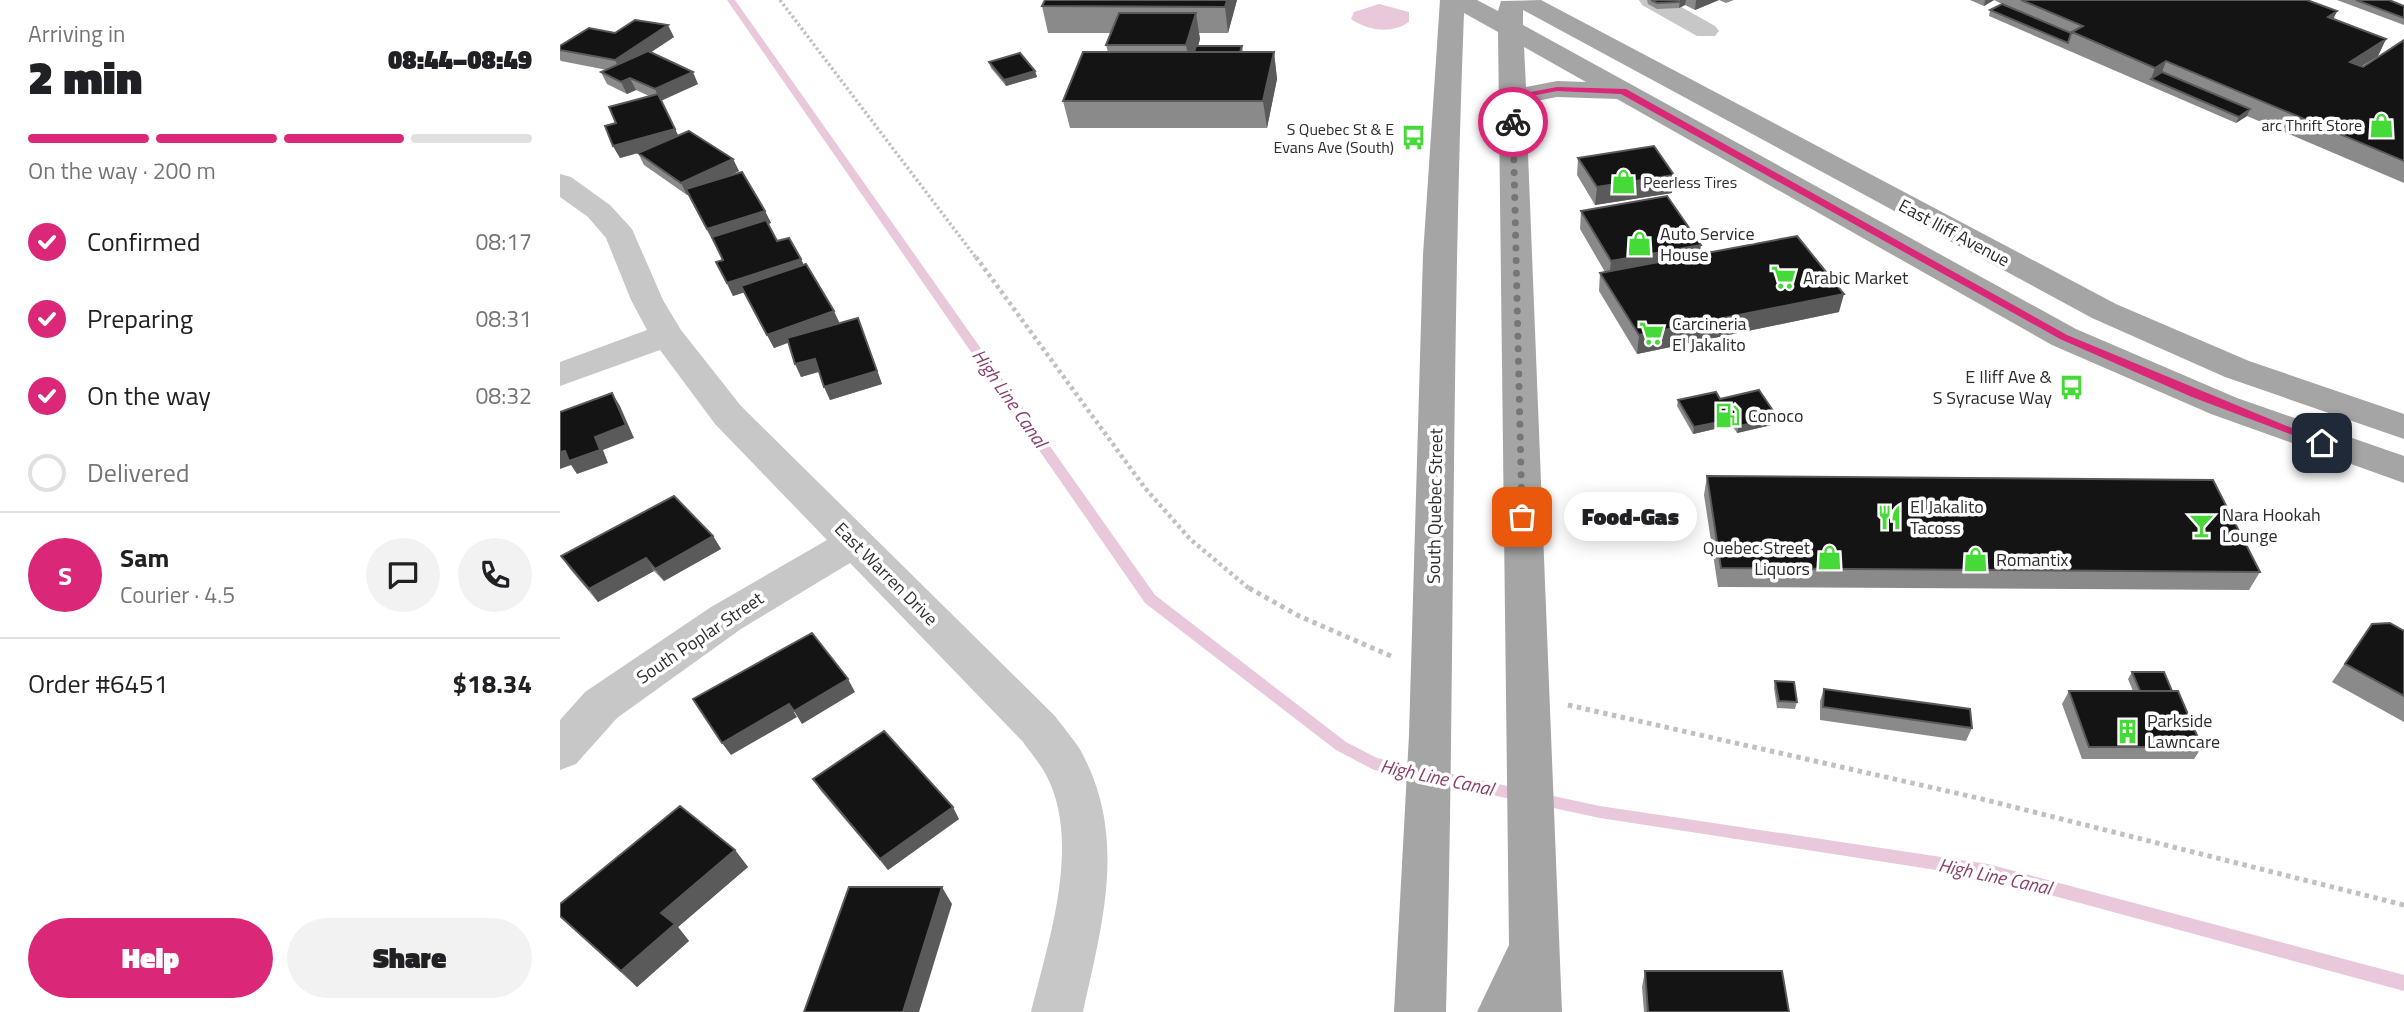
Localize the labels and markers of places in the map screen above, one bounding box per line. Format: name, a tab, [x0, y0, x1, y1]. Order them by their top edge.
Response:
shop icon: arc Thrift Store	[2368, 111, 2396, 139]
place label: arc Thrift Store	[2262, 113, 2362, 137]
place label: S Quebec St & E Evans Ave (South)	[1274, 117, 1394, 159]
bus stop icon: S Quebec St & E Evans Ave (South)	[1400, 124, 1428, 152]
shop icon: Peerless Tires	[1609, 168, 1637, 196]
place label: Peerless Tires	[1643, 170, 1737, 194]
place label: Auto Service House	[1660, 220, 1755, 268]
shop icon: Auto Service House	[1626, 230, 1654, 258]
supermarket icon: Arabic Market	[1769, 264, 1797, 292]
place label: Arabic Market	[1803, 264, 1909, 291]
place label: Carcineria El Jakalito	[1672, 310, 1747, 358]
supermarket icon: Carcineria El Jakalito	[1638, 320, 1666, 348]
place label: E Iliff Ave & S Syracuse Way	[1933, 363, 2053, 411]
bus stop icon: E Iliff Ave & S Syracuse Way	[2058, 373, 2086, 401]
fuel station icon: Conoco	[1714, 402, 1742, 430]
place label: Conoco	[1748, 402, 1804, 429]
pin	[2292, 413, 2352, 473]
pin	[1492, 487, 1552, 547]
callout: Food-Gas	[1564, 492, 1697, 542]
place label: El Jakalito Tacoss	[1910, 493, 1984, 541]
place label: Nara Hookah Lounge	[2222, 501, 2321, 549]
restaurant icon: El Jakalito Tacoss	[1876, 503, 1904, 531]
bar icon: Nara Hookah Lounge	[2188, 511, 2216, 539]
place label: Quebec Street Liquors	[1703, 534, 1811, 582]
shop icon: Quebec Street Liquors	[1816, 544, 1844, 572]
shop icon: Romantix	[1962, 546, 1990, 574]
place label: Romantix	[1996, 546, 2069, 573]
place label: Parkside Lawncare	[2147, 707, 2220, 755]
building icon: Parkside Lawncare	[2113, 717, 2141, 745]

